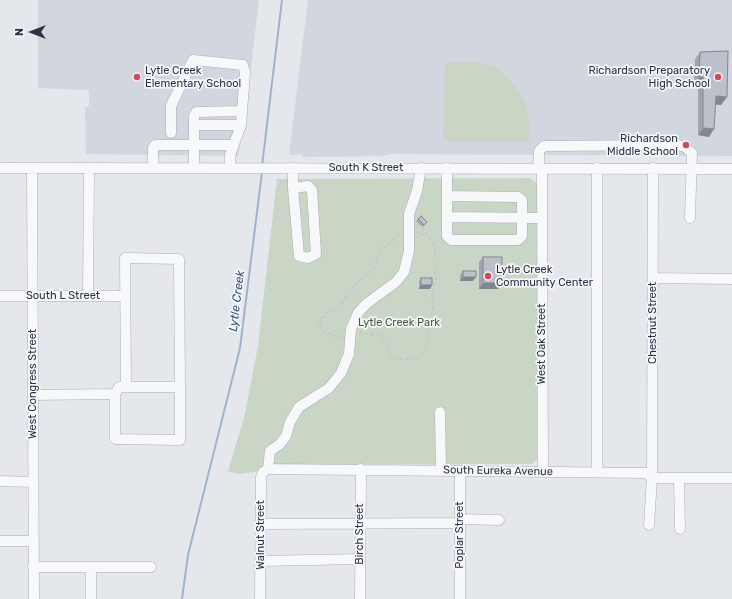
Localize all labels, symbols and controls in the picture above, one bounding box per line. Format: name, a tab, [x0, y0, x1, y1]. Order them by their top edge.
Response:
north arrow	[12, 12, 52, 52]
text: N	[13, 28, 26, 36]
place label: Lytle Creek Elementary School	[145, 64, 241, 90]
place label: Richardson Preparatory High School	[588, 64, 710, 90]
marker: Lytle Creek Elementary School	[132, 72, 142, 82]
marker: Richardson Preparatory High School	[713, 72, 723, 82]
place label: Richardson Middle School	[607, 132, 678, 158]
marker: Richardson Middle School	[681, 140, 691, 150]
street label: South K Street	[329, 161, 403, 175]
place label: Lytle Creek Community Center	[496, 263, 593, 289]
water label: Lytle Creek	[226, 270, 248, 332]
marker: Lytle Creek Community Center	[483, 271, 493, 281]
street label: Chestnut Street	[646, 282, 660, 364]
street label: South L Street	[26, 289, 100, 303]
street label: West Oak Street	[535, 303, 549, 385]
park label: Lytle Creek Park	[358, 316, 440, 330]
street label: West Congress Street	[26, 329, 40, 439]
street label: South Eureka Avenue	[443, 463, 553, 479]
street label: Walnut Street	[254, 500, 268, 570]
street label: Poplar Street	[453, 501, 467, 569]
street label: Birch Street	[353, 503, 367, 565]

